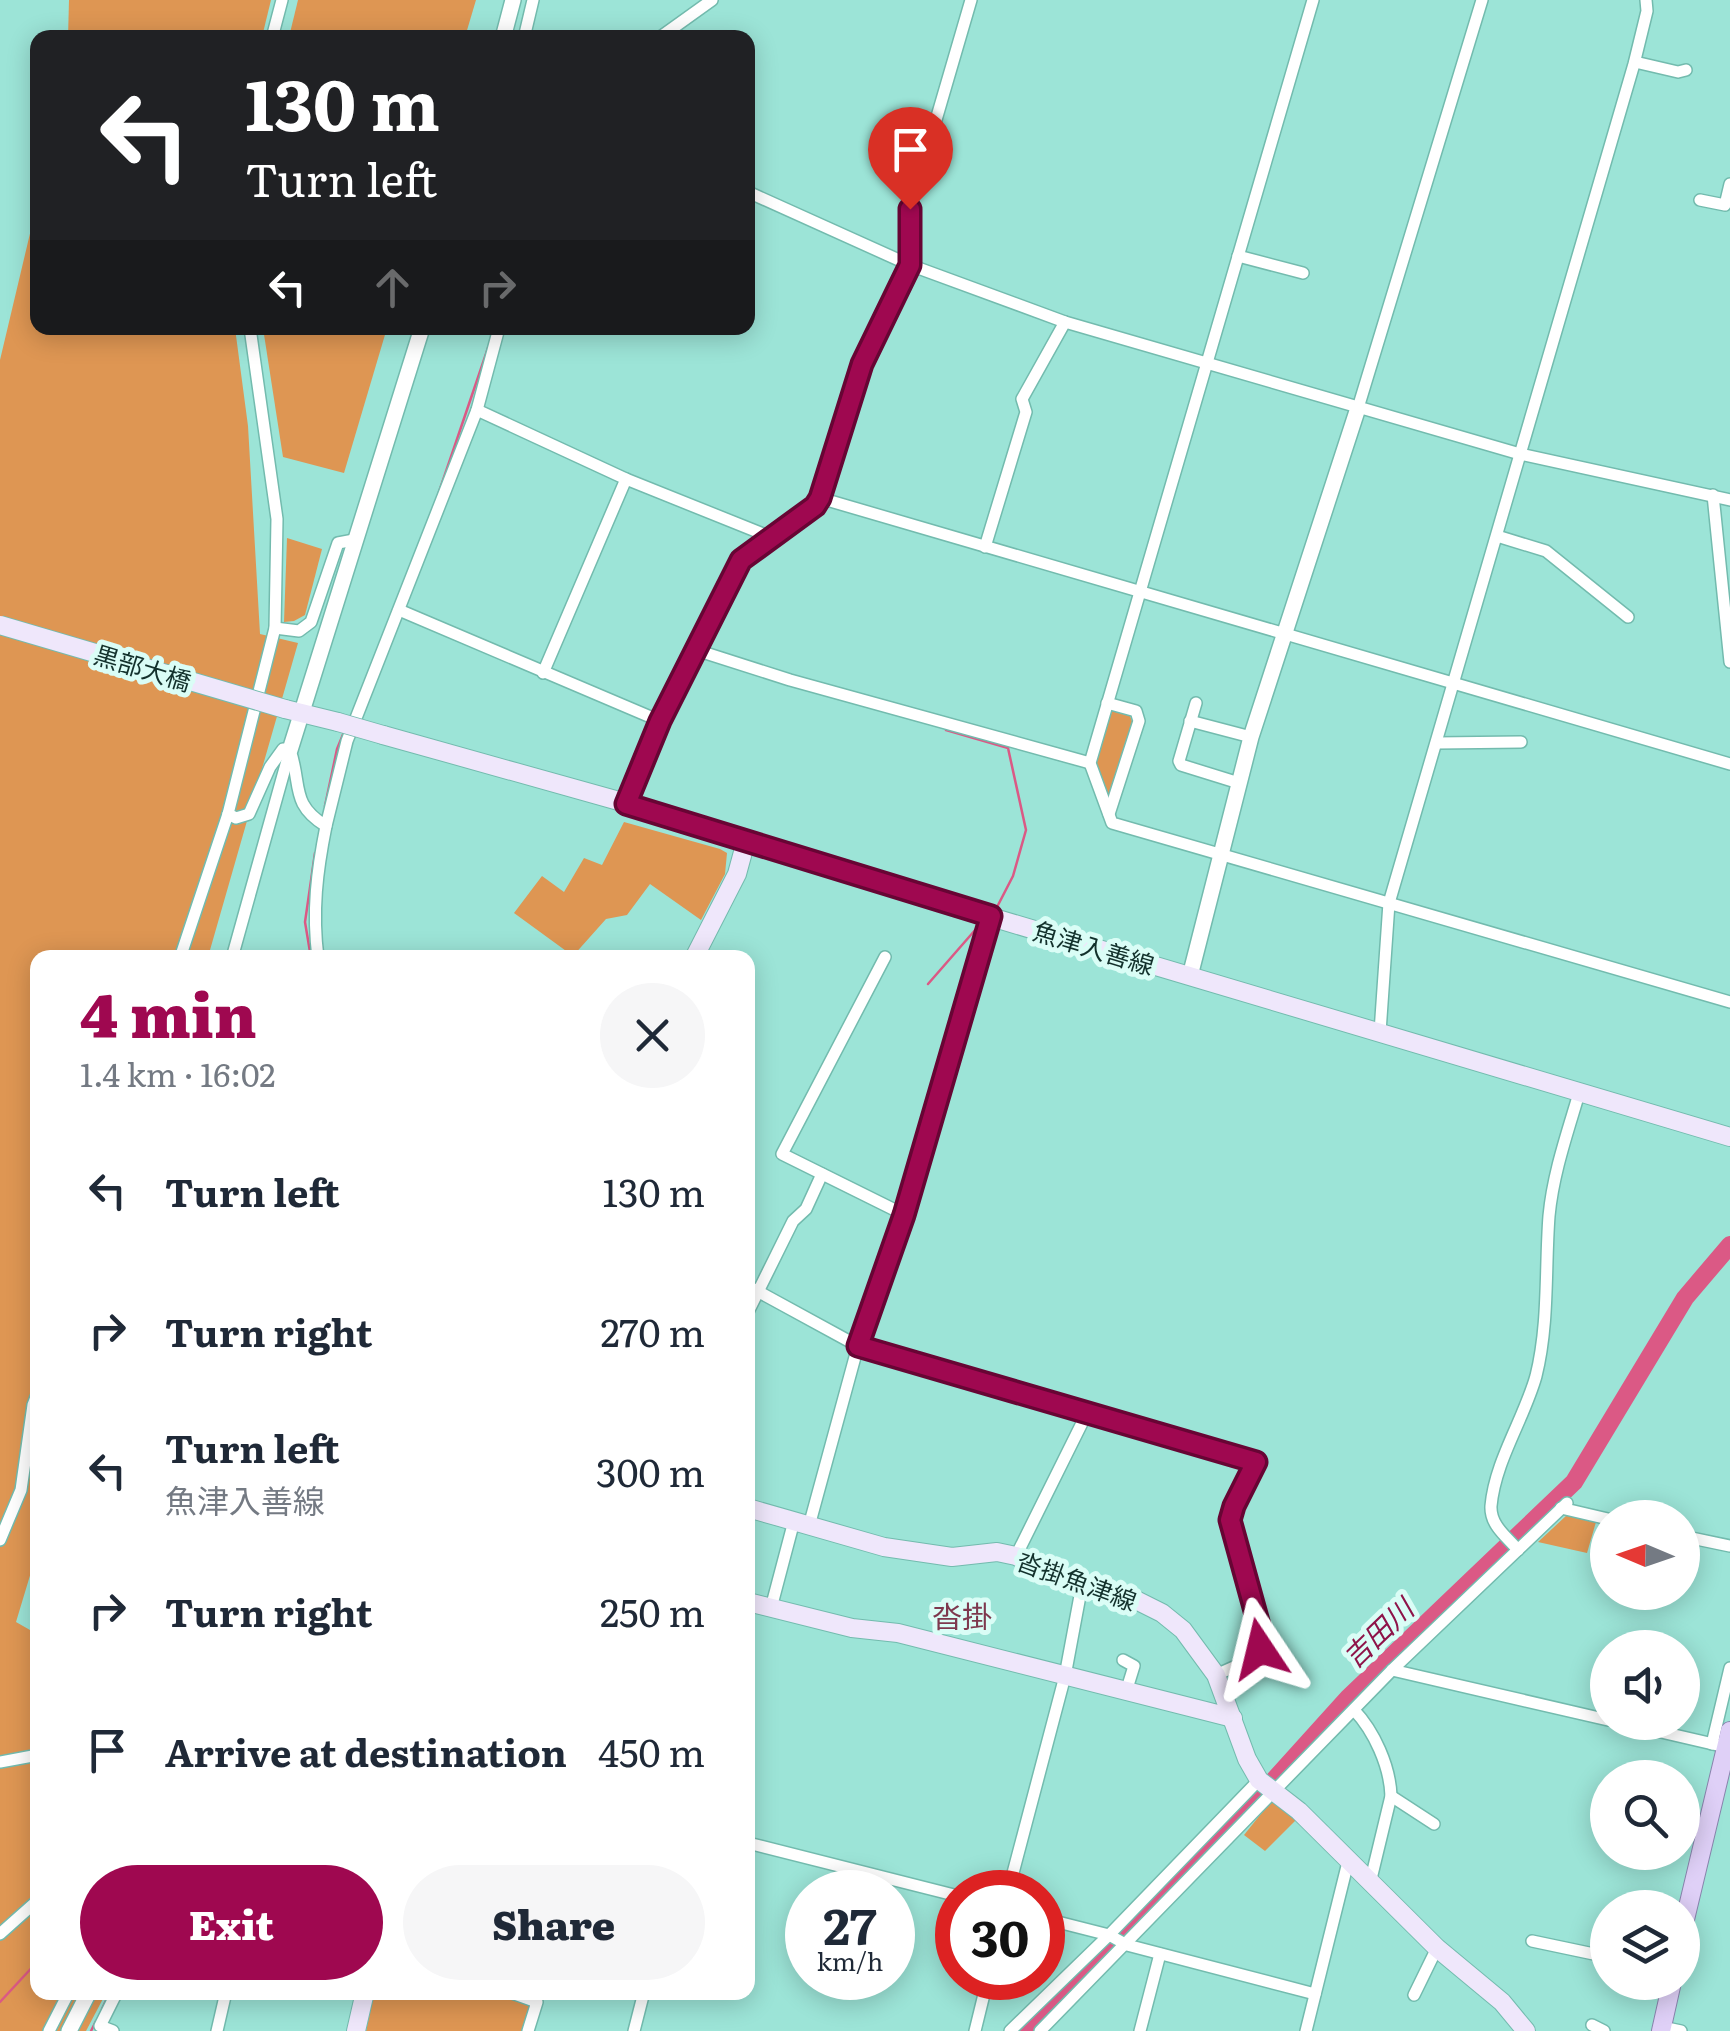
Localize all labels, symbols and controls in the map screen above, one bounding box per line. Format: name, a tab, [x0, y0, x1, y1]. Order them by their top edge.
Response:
text: 130 m	[245, 49, 440, 153]
icon: left	[80, 70, 210, 200]
pin	[868, 107, 953, 210]
icon: arrive	[883, 122, 938, 177]
text: Turn left	[245, 144, 437, 211]
icon: left	[260, 260, 315, 315]
icon: ahead	[365, 260, 420, 315]
icon: right	[470, 260, 525, 315]
street label: 黒部大橋	[90, 635, 196, 699]
street label: 魚津入善線	[1029, 911, 1159, 983]
text: 4 min	[80, 967, 257, 1056]
button: close	[600, 983, 705, 1088]
text: 1.4 km · 16:02	[80, 1049, 276, 1097]
text: Turn left	[165, 1162, 340, 1219]
text: 130 m	[603, 1162, 705, 1219]
icon: left	[80, 1163, 135, 1218]
text: Turn right	[165, 1302, 372, 1359]
text: 270 m	[600, 1302, 705, 1359]
icon: right	[80, 1303, 135, 1358]
text: Turn left	[165, 1418, 340, 1475]
text: 300 m	[596, 1442, 705, 1499]
icon: left	[80, 1443, 135, 1498]
text: 魚津入善線	[165, 1475, 325, 1523]
north arrow	[1590, 1500, 1700, 1610]
map controls	[1590, 1500, 1700, 2000]
street label: 沓掛魚津線	[1012, 1541, 1142, 1619]
text: Turn right	[165, 1582, 372, 1639]
text: 250 m	[600, 1582, 705, 1639]
icon: right	[80, 1583, 135, 1638]
water label: 吉田川	[1332, 1586, 1424, 1676]
district label: 沓掛	[932, 1593, 992, 1637]
position arrow	[1208, 1597, 1312, 1701]
button: sound	[1590, 1630, 1700, 1740]
text: Arrive at destination	[165, 1722, 567, 1779]
text: 450 m	[598, 1722, 705, 1779]
icon: arrive	[80, 1723, 135, 1778]
button: search	[1590, 1760, 1700, 1870]
button: Exit	[80, 1865, 383, 1980]
button: Share	[403, 1865, 705, 1980]
speed limit sign: 30	[935, 1870, 1065, 2000]
text: 27	[823, 1886, 877, 1960]
button: layers	[1590, 1890, 1700, 2000]
text: km/h	[817, 1942, 883, 1979]

